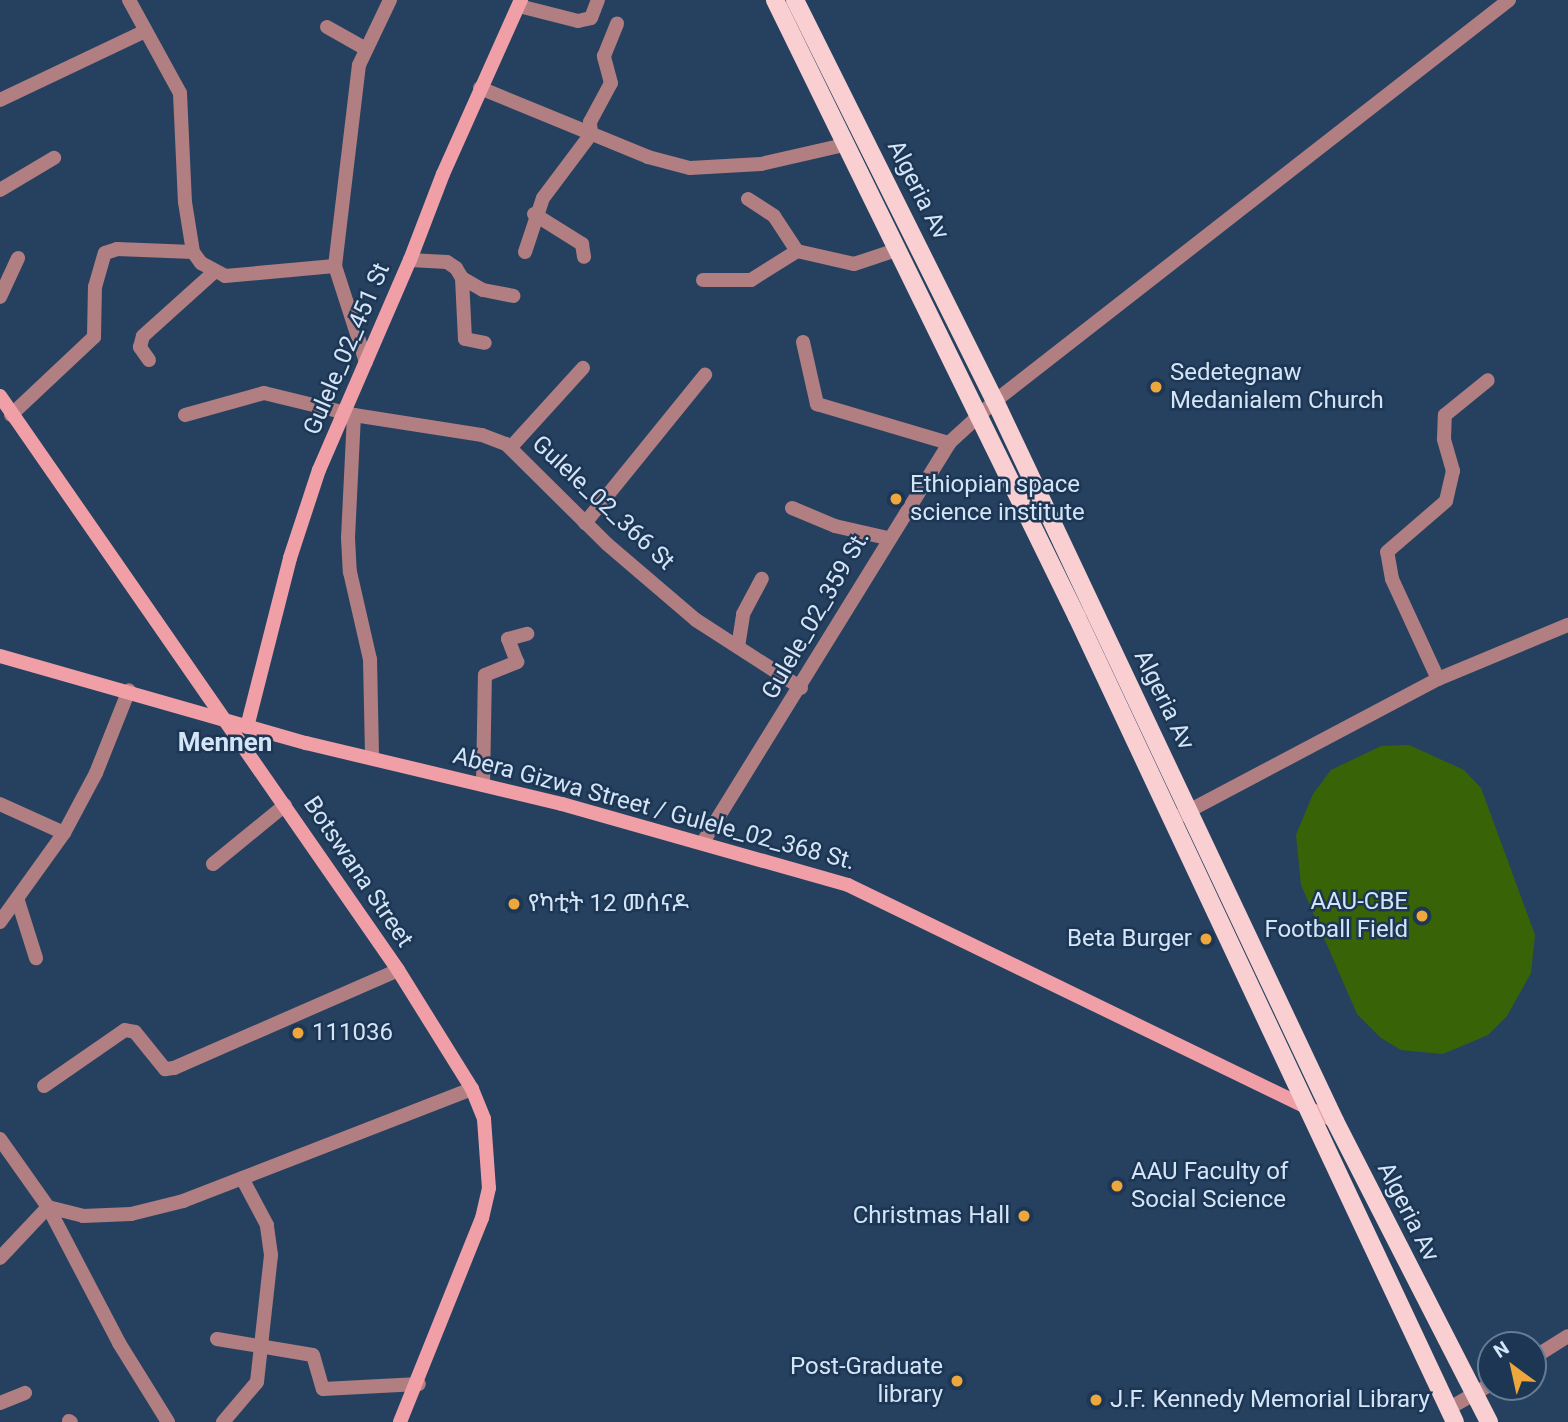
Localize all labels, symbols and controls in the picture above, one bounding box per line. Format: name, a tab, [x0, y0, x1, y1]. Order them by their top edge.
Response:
street label: Algeria Av	[881, 136, 955, 244]
street label: Gulele_02_451 St	[298, 259, 396, 439]
place label: Sedetegnaw Medanialem Church	[1170, 359, 1384, 415]
marker: Sedetegnaw Medanialem Church	[1148, 379, 1164, 395]
street label: Gulele_02_366 St	[526, 430, 680, 576]
place label: Ethiopian space science institute	[910, 471, 1085, 527]
marker: Ethiopian space science institute	[888, 491, 904, 507]
street label: Gulele_02_359 St.	[756, 525, 876, 705]
street label: Algeria Av	[1128, 645, 1200, 755]
district label: Mennen	[178, 727, 272, 759]
street label: Abera Gizwa Street / Gulele_02_368 St.	[450, 741, 858, 877]
street label: Botswana Street	[297, 791, 419, 953]
place label: AAU-CBE Football Field	[1264, 888, 1408, 944]
place label: የካቲት 12 መሰናዶ	[528, 890, 689, 918]
marker: የካቲት 12 መሰናዶ	[506, 896, 522, 912]
marker: AAU-CBE Football Field	[1414, 908, 1430, 924]
place label: Beta Burger	[1067, 925, 1192, 953]
marker: Beta Burger	[1198, 931, 1214, 947]
place label: 111036	[312, 1019, 393, 1047]
marker: 111036	[290, 1025, 306, 1041]
place label: AAU Faculty of Social Science	[1131, 1158, 1288, 1214]
street label: Algeria Av	[1371, 1158, 1445, 1266]
marker: AAU Faculty of Social Science	[1109, 1178, 1125, 1194]
place label: Christmas Hall	[853, 1202, 1010, 1230]
marker: Christmas Hall	[1016, 1208, 1032, 1224]
north arrow	[1477, 1331, 1547, 1401]
text: N	[1489, 1336, 1513, 1363]
place label: Post-Graduate library	[790, 1353, 943, 1409]
marker: Post-Graduate library	[949, 1373, 965, 1389]
place label: J.F. Kennedy Memorial Library	[1110, 1386, 1430, 1414]
marker: J.F. Kennedy Memorial Library	[1088, 1392, 1104, 1408]

